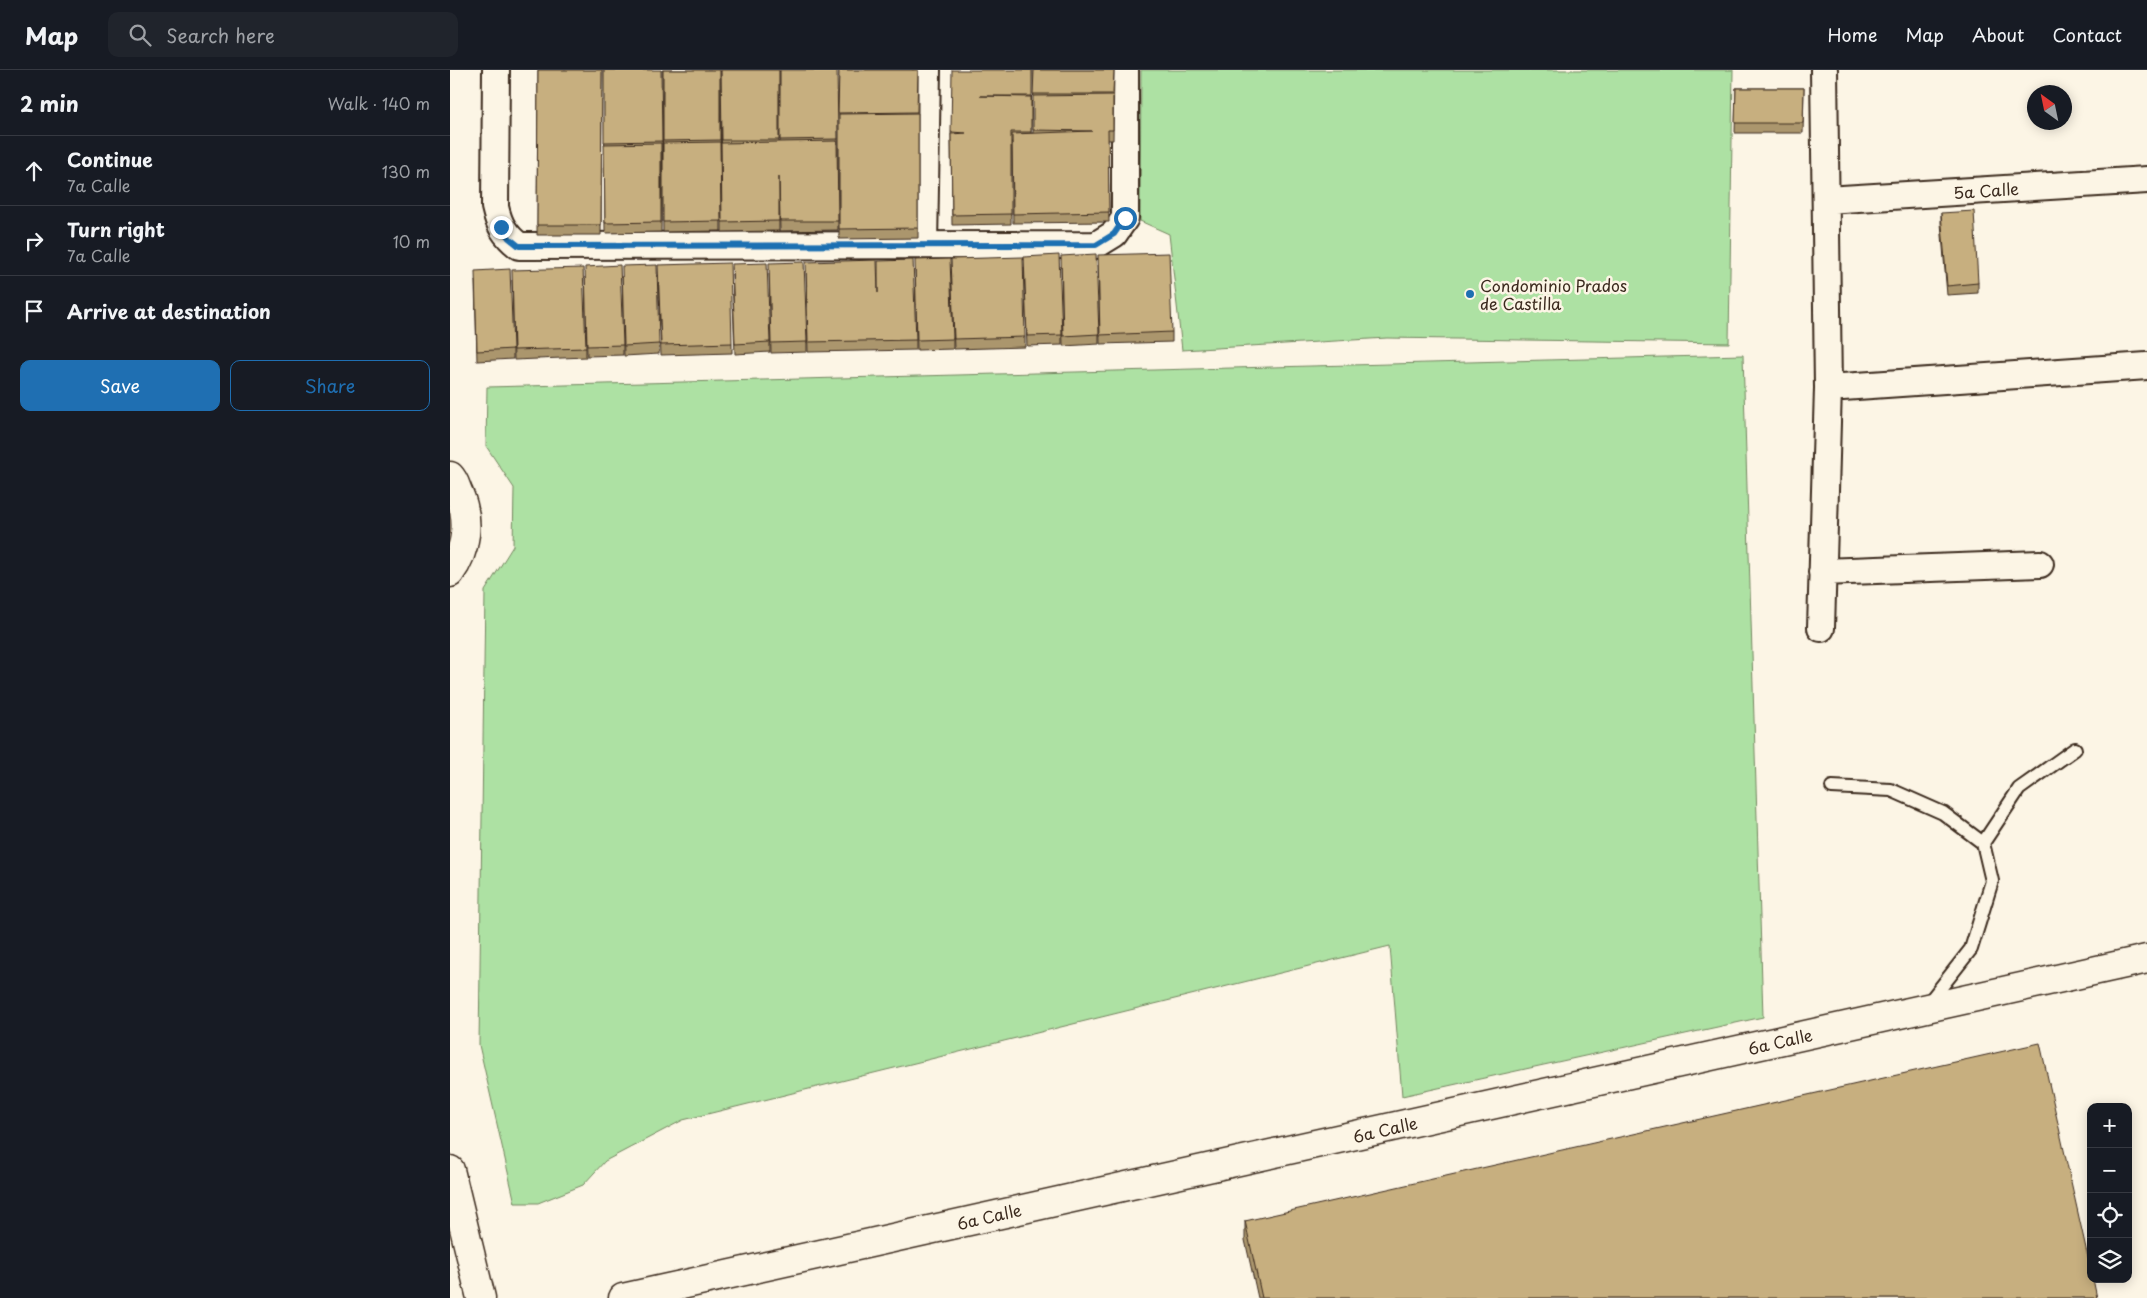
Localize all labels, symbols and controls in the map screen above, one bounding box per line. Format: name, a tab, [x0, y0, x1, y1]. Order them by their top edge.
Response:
search box	[108, 12, 458, 57]
text: Map	[25, 17, 78, 53]
icon: search	[126, 21, 154, 49]
text: Search here	[166, 21, 275, 49]
text: Home	[1827, 21, 1877, 48]
text: Map	[1905, 21, 1944, 48]
text: About	[1972, 21, 2024, 48]
text: Contact	[2052, 21, 2122, 48]
north arrow	[2027, 85, 2072, 130]
text: 2 min	[20, 87, 79, 119]
text: Walk · 140 m	[328, 91, 430, 115]
text: Continue	[67, 145, 153, 173]
icon: ahead	[20, 157, 48, 185]
text: 130 m	[382, 159, 430, 183]
text: 7a Calle	[67, 173, 130, 197]
street label: 5a Calle	[1952, 176, 2020, 204]
route start	[1114, 207, 1137, 230]
text: Turn right	[67, 215, 165, 243]
route end	[490, 216, 513, 239]
icon: right	[20, 227, 48, 255]
text: 10 m	[393, 229, 430, 253]
text: 7a Calle	[67, 243, 130, 267]
place label: Condominio Prados de Castilla	[1480, 273, 1627, 315]
marker: Condominio Prados de Castilla	[1464, 288, 1476, 300]
icon: arrive	[20, 297, 48, 325]
text: Arrive at destination	[67, 297, 271, 325]
button: Save	[20, 360, 220, 411]
button: Share	[230, 360, 430, 411]
street label: 6a Calle	[1745, 1022, 1815, 1060]
map controls	[2087, 1103, 2132, 1283]
button: +	[2087, 1103, 2132, 1148]
street label: 6a Calle	[1350, 1110, 1420, 1148]
button: −	[2087, 1148, 2132, 1193]
button: locate	[2087, 1193, 2132, 1238]
street label: 6a Calle	[954, 1197, 1024, 1235]
button: layers	[2087, 1238, 2132, 1283]

